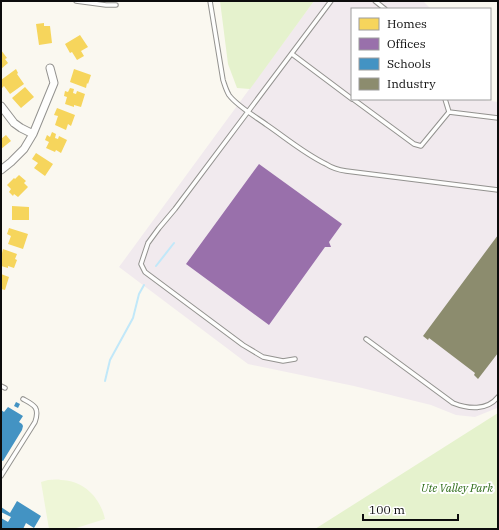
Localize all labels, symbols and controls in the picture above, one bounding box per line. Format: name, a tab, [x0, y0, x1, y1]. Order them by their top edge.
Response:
legend	[351, 8, 491, 100]
text: Homes	[387, 16, 427, 31]
text: Offices	[387, 36, 426, 51]
text: Schools	[387, 56, 431, 71]
text: Industry	[387, 76, 436, 91]
park label: Ute Valley Park	[421, 481, 493, 495]
scale bar	[363, 496, 458, 522]
text: 100 m	[369, 502, 405, 517]

